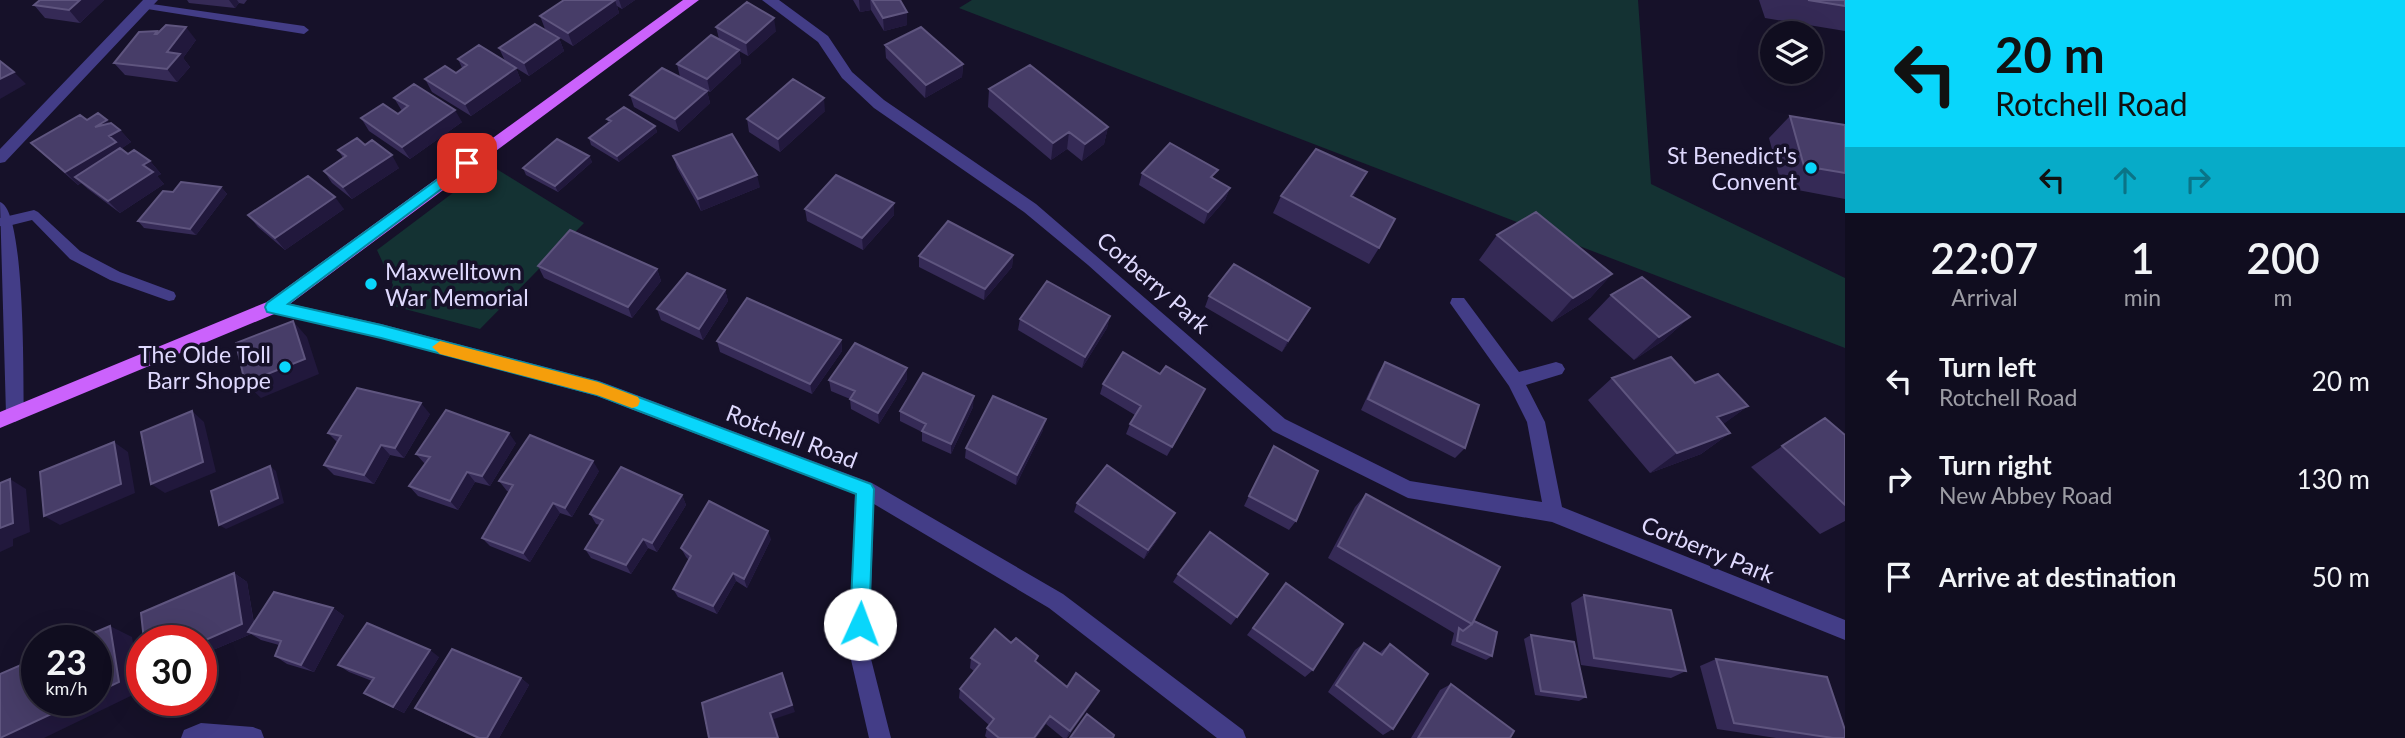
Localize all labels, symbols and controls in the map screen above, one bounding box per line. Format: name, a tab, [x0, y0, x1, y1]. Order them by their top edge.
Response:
map controls	[1760, 21, 1823, 84]
button: layers	[1760, 21, 1823, 84]
text: 20 m	[1995, 25, 2105, 83]
icon: left	[1880, 28, 1971, 119]
text: Rotchell Road	[1995, 84, 2188, 123]
pin	[437, 133, 497, 193]
place label: St Benedict's Convent	[1667, 141, 1798, 195]
icon: arrive	[448, 144, 486, 182]
marker: St Benedict's Convent	[1803, 160, 1819, 176]
icon: left	[2033, 161, 2071, 199]
icon: ahead	[2106, 161, 2144, 199]
icon: right	[2179, 161, 2217, 199]
street label: Corberry Park	[1092, 225, 1216, 339]
text: 22:07	[1930, 233, 2038, 283]
text: 1	[2130, 233, 2155, 283]
text: 200	[2247, 233, 2320, 283]
place label: Maxwelltown War Memorial	[385, 257, 529, 311]
marker: Maxwelltown War Memorial	[363, 276, 379, 292]
text: Arrival	[1951, 283, 2018, 311]
text: min	[2124, 283, 2161, 311]
text: m	[2274, 283, 2293, 311]
place label: The Olde Toll Barr Shoppe	[138, 340, 271, 394]
text: Turn left	[1939, 351, 2036, 383]
marker: The Olde Toll Barr Shoppe	[277, 359, 293, 375]
icon: left	[1880, 362, 1918, 400]
text: 20 m	[2312, 365, 2370, 397]
text: Rotchell Road	[1939, 383, 2077, 411]
street label: Rotchell Road	[722, 398, 862, 474]
text: Turn right	[1939, 449, 2052, 481]
icon: right	[1880, 460, 1918, 498]
text: 130 m	[2297, 463, 2370, 495]
text: New Abbey Road	[1939, 481, 2112, 509]
street label: Corberry Park	[1638, 510, 1779, 588]
icon: arrive	[1880, 558, 1918, 596]
text: Arrive at destination	[1939, 561, 2176, 593]
text: 50 m	[2312, 561, 2370, 593]
position arrow	[823, 587, 897, 661]
speed limit sign: 30	[126, 625, 217, 716]
text: 23	[46, 640, 87, 682]
text: km/h	[45, 677, 88, 699]

